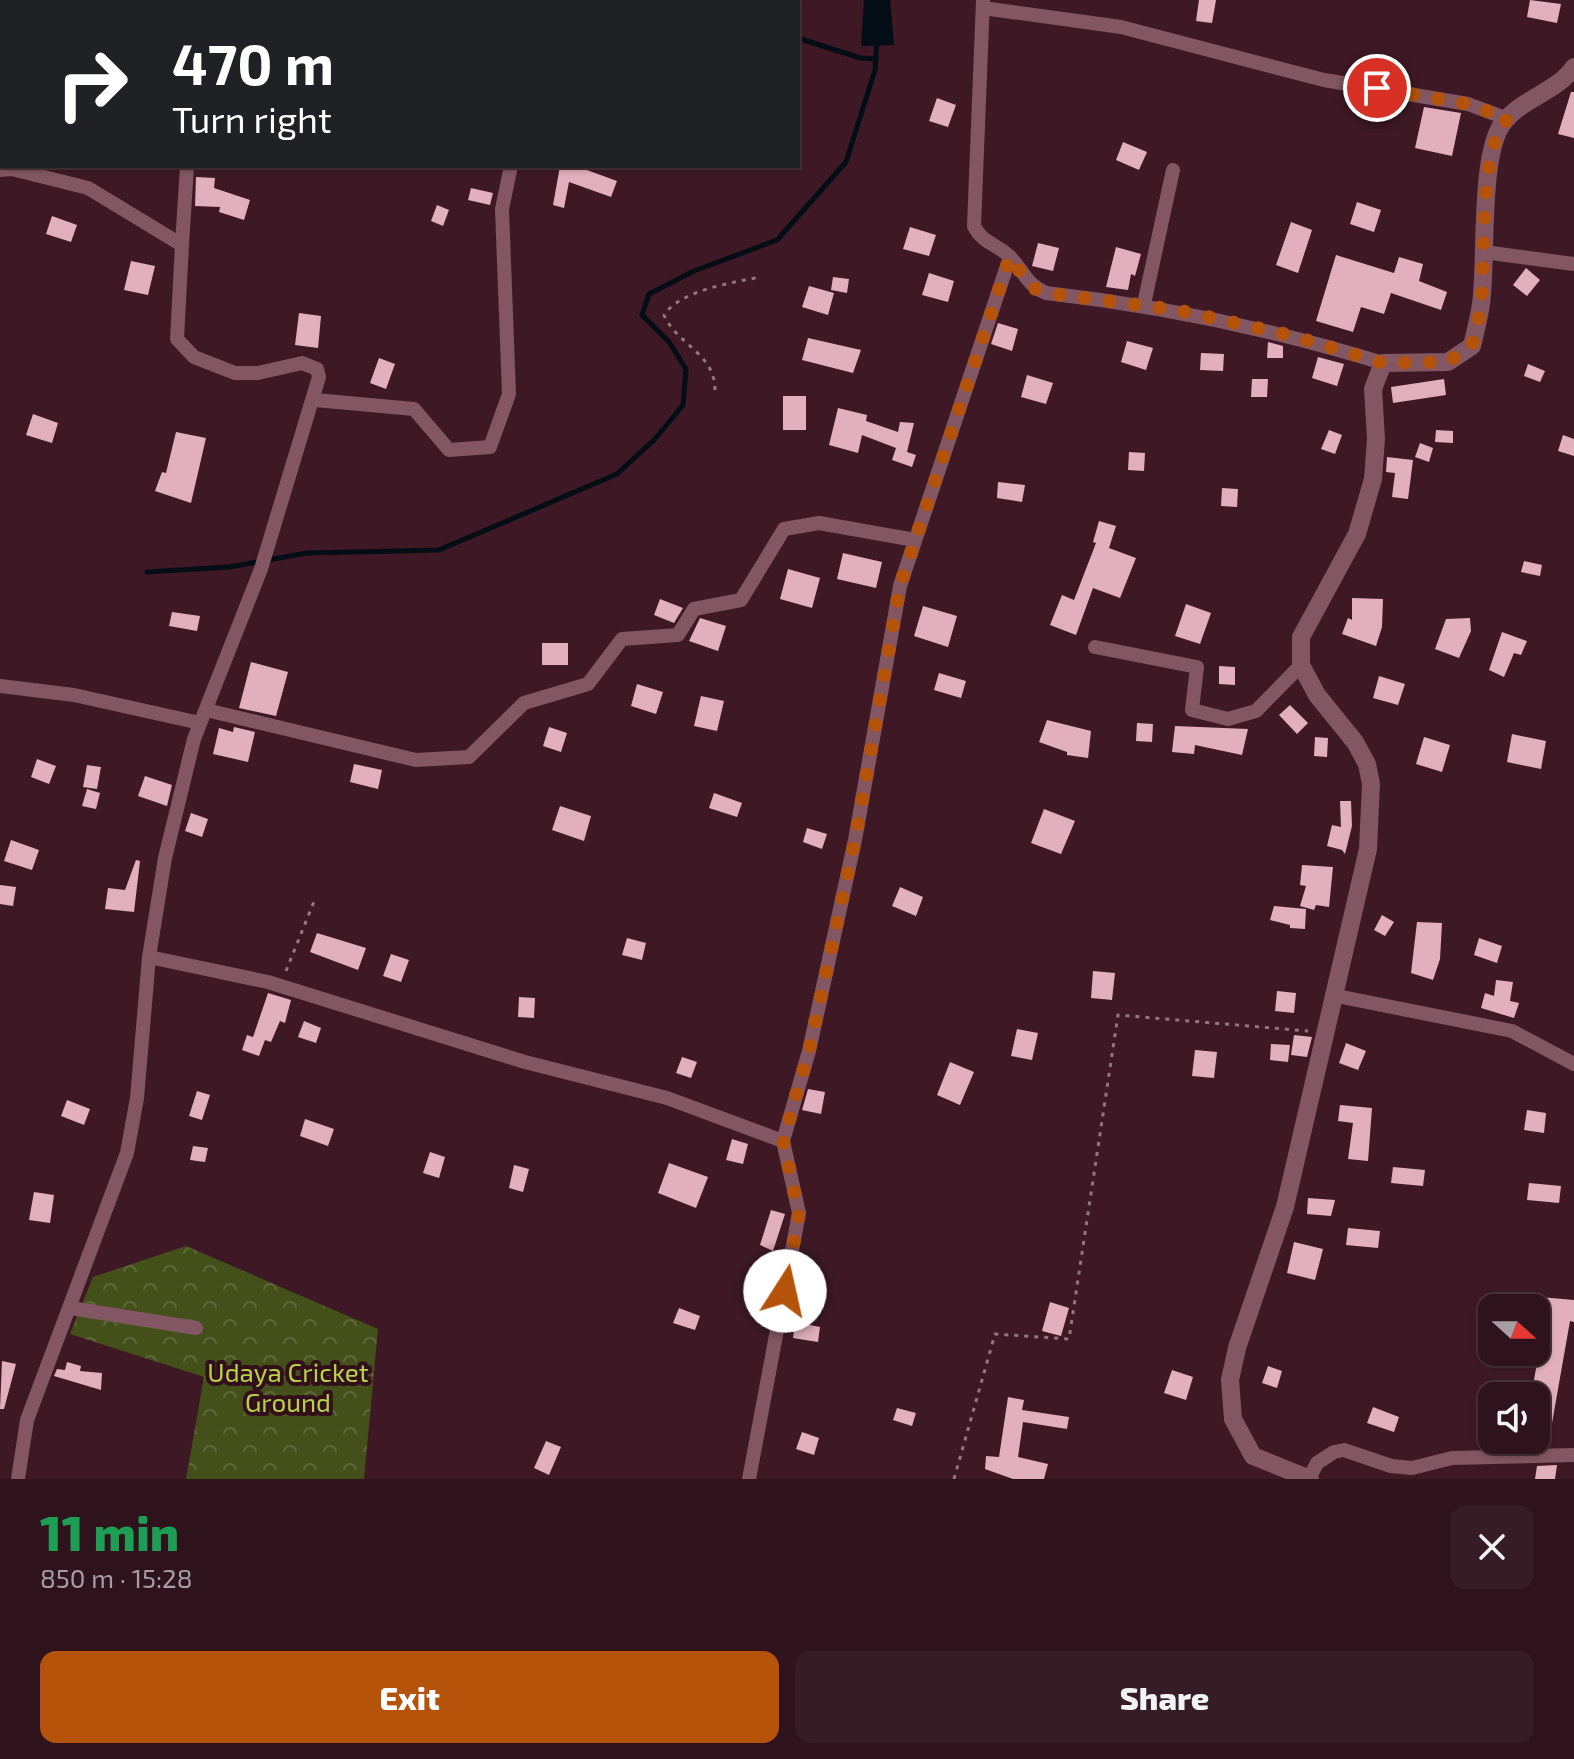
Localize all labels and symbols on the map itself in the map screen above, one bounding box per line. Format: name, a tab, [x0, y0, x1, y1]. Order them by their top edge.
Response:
pin	[1343, 54, 1411, 122]
position arrow	[743, 1249, 827, 1333]
north arrow	[1478, 1294, 1550, 1366]
park label: Udaya Cricket Ground	[207, 1356, 369, 1417]

